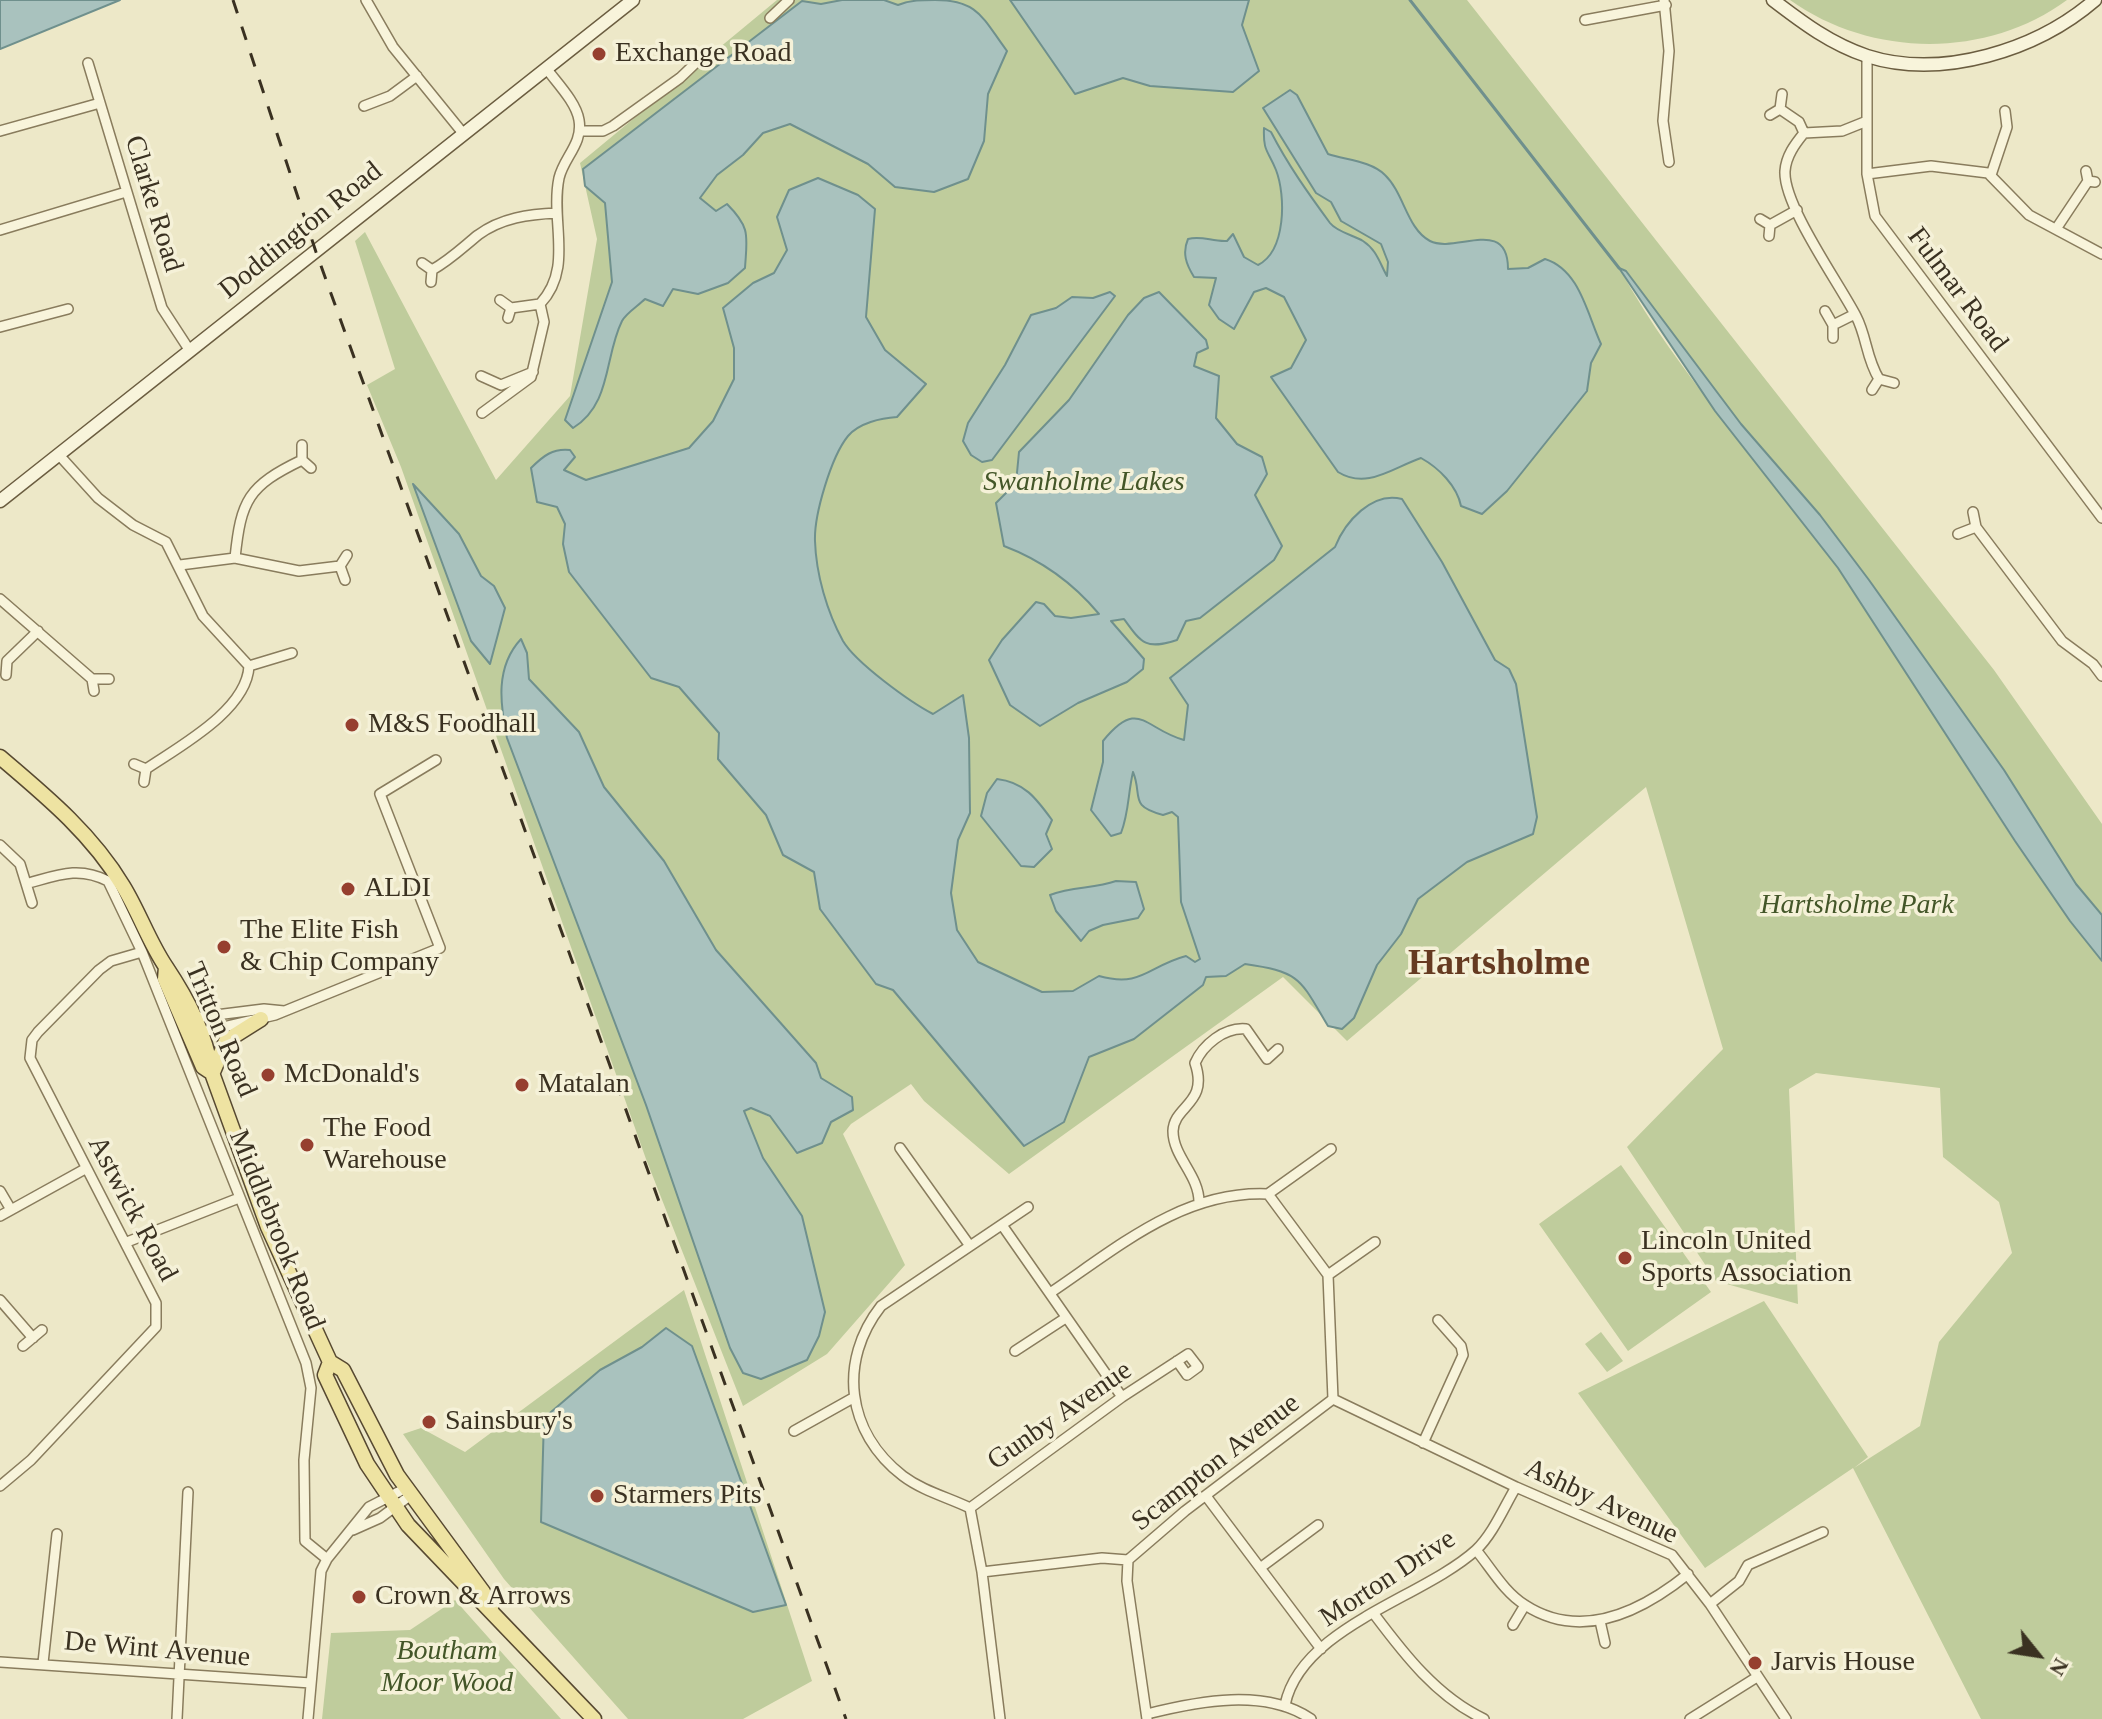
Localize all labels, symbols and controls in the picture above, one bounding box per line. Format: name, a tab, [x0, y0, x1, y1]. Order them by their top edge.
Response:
place label: Exchange Road	[615, 37, 791, 71]
marker: Exchange Road	[590, 45, 608, 63]
street label: Clarke Road	[116, 132, 190, 276]
street label: Doddington Road	[213, 155, 389, 307]
street label: Fulmar Road	[1899, 221, 2015, 359]
park label: Swanholme Lakes	[983, 466, 1185, 500]
place label: M&S Foodhall	[368, 708, 537, 742]
marker: M&S Foodhall	[343, 716, 361, 734]
place label: ALDI	[364, 872, 431, 906]
marker: ALDI	[339, 880, 357, 898]
park label: Hartsholme Park	[1760, 889, 1954, 923]
place label: The Elite Fish & Chip Company	[240, 914, 439, 980]
marker: The Elite Fish & Chip Company	[215, 938, 233, 956]
district label: Hartsholme	[1408, 943, 1590, 987]
street label: Tritton Road	[177, 958, 263, 1102]
place label: McDonald's	[284, 1058, 420, 1092]
marker: McDonald's	[259, 1066, 277, 1084]
place label: Matalan	[538, 1068, 630, 1102]
marker: Matalan	[513, 1076, 531, 1094]
place label: The Food Warehouse	[323, 1112, 447, 1178]
street label: Middlebrook Road	[221, 1125, 331, 1335]
street label: Astwick Road	[80, 1131, 184, 1287]
marker: The Food Warehouse	[298, 1136, 316, 1154]
place label: Lincoln United Sports Association	[1641, 1225, 1852, 1291]
marker: Lincoln United Sports Association	[1616, 1249, 1634, 1267]
street label: Gunby Avenue	[981, 1354, 1139, 1478]
street label: Scampton Avenue	[1125, 1387, 1307, 1539]
place label: Sainsbury's	[445, 1405, 573, 1439]
marker: Sainsbury's	[420, 1413, 438, 1431]
street label: Ashby Avenue	[1519, 1452, 1683, 1552]
place label: Starmers Pits	[613, 1479, 762, 1513]
marker: Starmers Pits	[588, 1487, 606, 1505]
street label: Morton Drive	[1314, 1523, 1462, 1635]
place label: Crown & Arrows	[375, 1580, 571, 1614]
marker: Crown & Arrows	[350, 1588, 368, 1606]
north arrow	[1998, 1615, 2078, 1695]
street label: De Wint Avenue	[63, 1625, 251, 1675]
park label: Boutham Moor Wood	[381, 1635, 513, 1701]
place label: Jarvis House	[1771, 1646, 1915, 1680]
marker: Jarvis House	[1746, 1654, 1764, 1672]
text: N	[2044, 1654, 2074, 1680]

